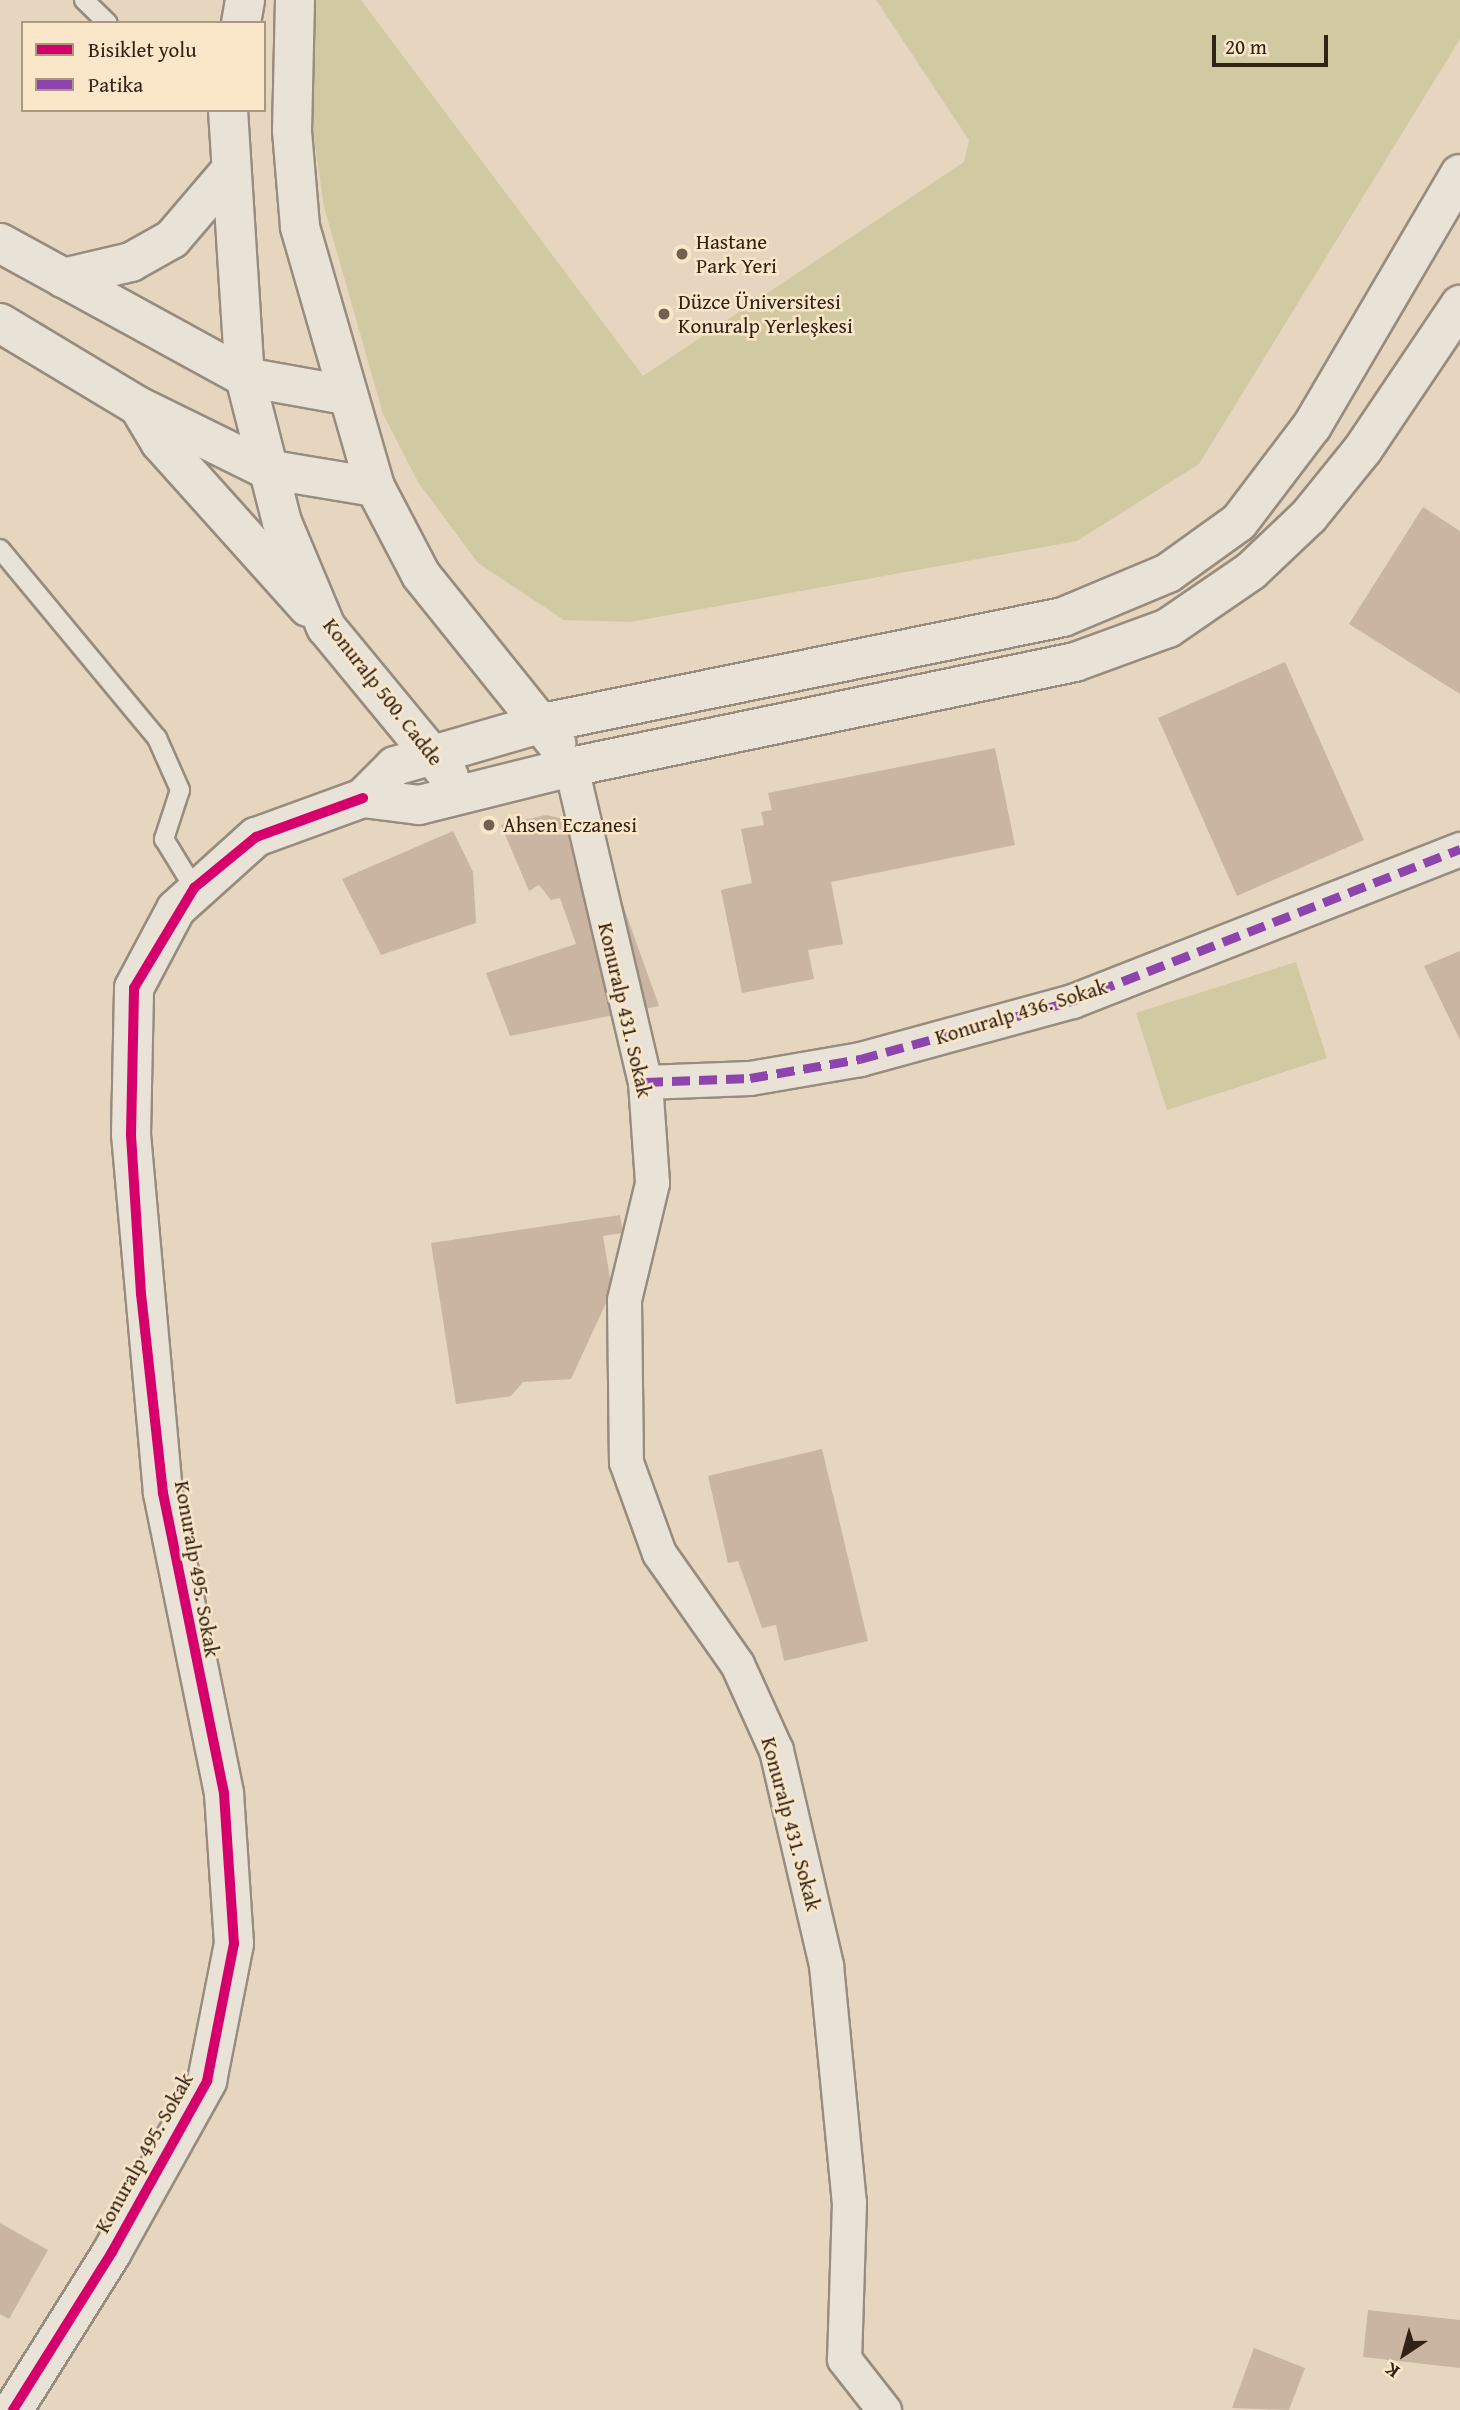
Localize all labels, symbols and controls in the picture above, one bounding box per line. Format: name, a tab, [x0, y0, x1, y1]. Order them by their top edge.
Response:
legend	[21, 21, 266, 112]
scale bar	[1215, 21, 1330, 65]
text: 20 m	[1225, 31, 1267, 62]
text: Bisiklet yolu	[88, 34, 197, 65]
text: Patika	[88, 69, 143, 100]
place label: Hastane Park Yeri	[696, 229, 777, 279]
marker: Hastane Park Yeri	[674, 246, 690, 262]
place label: Düzce Üniversitesi Konuralp Yerleşkesi	[678, 289, 853, 339]
marker: Düzce Üniversitesi Konuralp Yerleşkesi	[656, 306, 672, 322]
street label: Konuralp 500. Cadde	[318, 613, 448, 771]
place label: Ahsen Eczanesi	[503, 812, 637, 838]
marker: Ahsen Eczanesi	[481, 817, 497, 833]
street label: Konuralp 431. Sokak	[593, 920, 657, 1100]
street label: Konuralp 436. Sokak	[932, 974, 1110, 1050]
street label: Konuralp 495. Sokak	[169, 1479, 225, 1659]
street label: Konuralp 431. Sokak	[756, 1734, 826, 1914]
street label: Konuralp 495. Sokak	[90, 2069, 198, 2237]
north arrow	[1369, 2319, 1439, 2389]
text: K	[1379, 2356, 1405, 2386]

